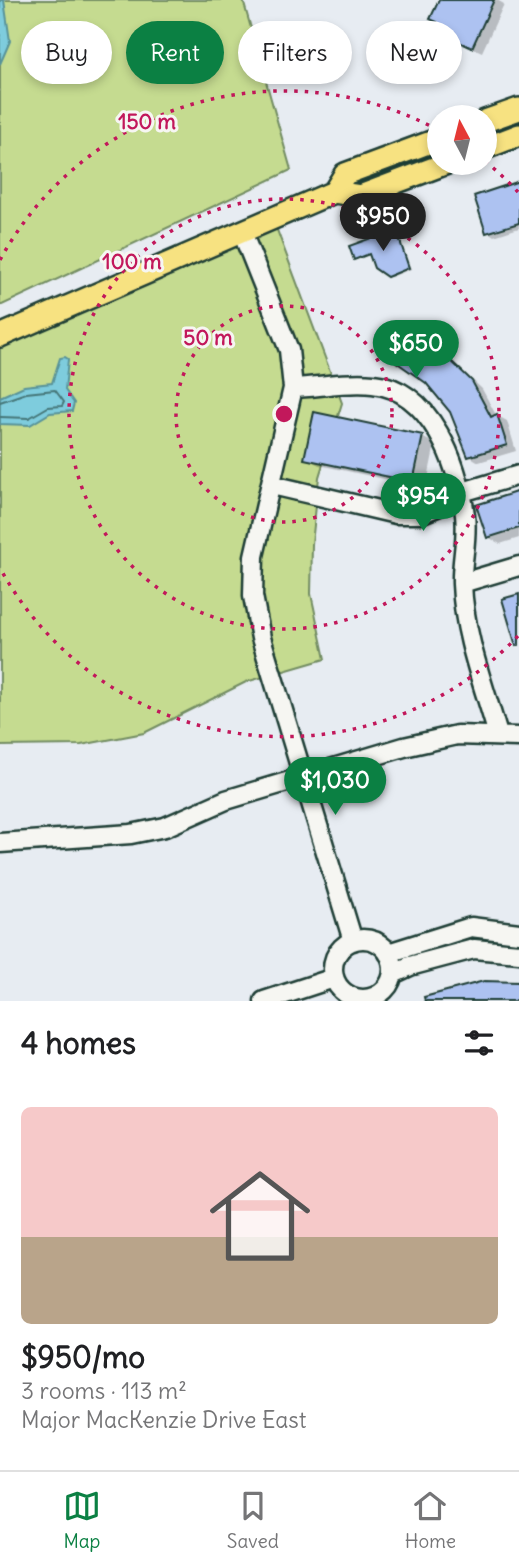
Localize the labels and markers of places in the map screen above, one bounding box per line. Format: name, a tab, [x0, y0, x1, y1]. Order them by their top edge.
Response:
pin: $950	[342, 194, 424, 253]
pin: $650	[375, 320, 457, 380]
centre of rings	[272, 402, 296, 426]
pin: $954	[382, 474, 464, 533]
pin: $1,030	[278, 758, 392, 817]

